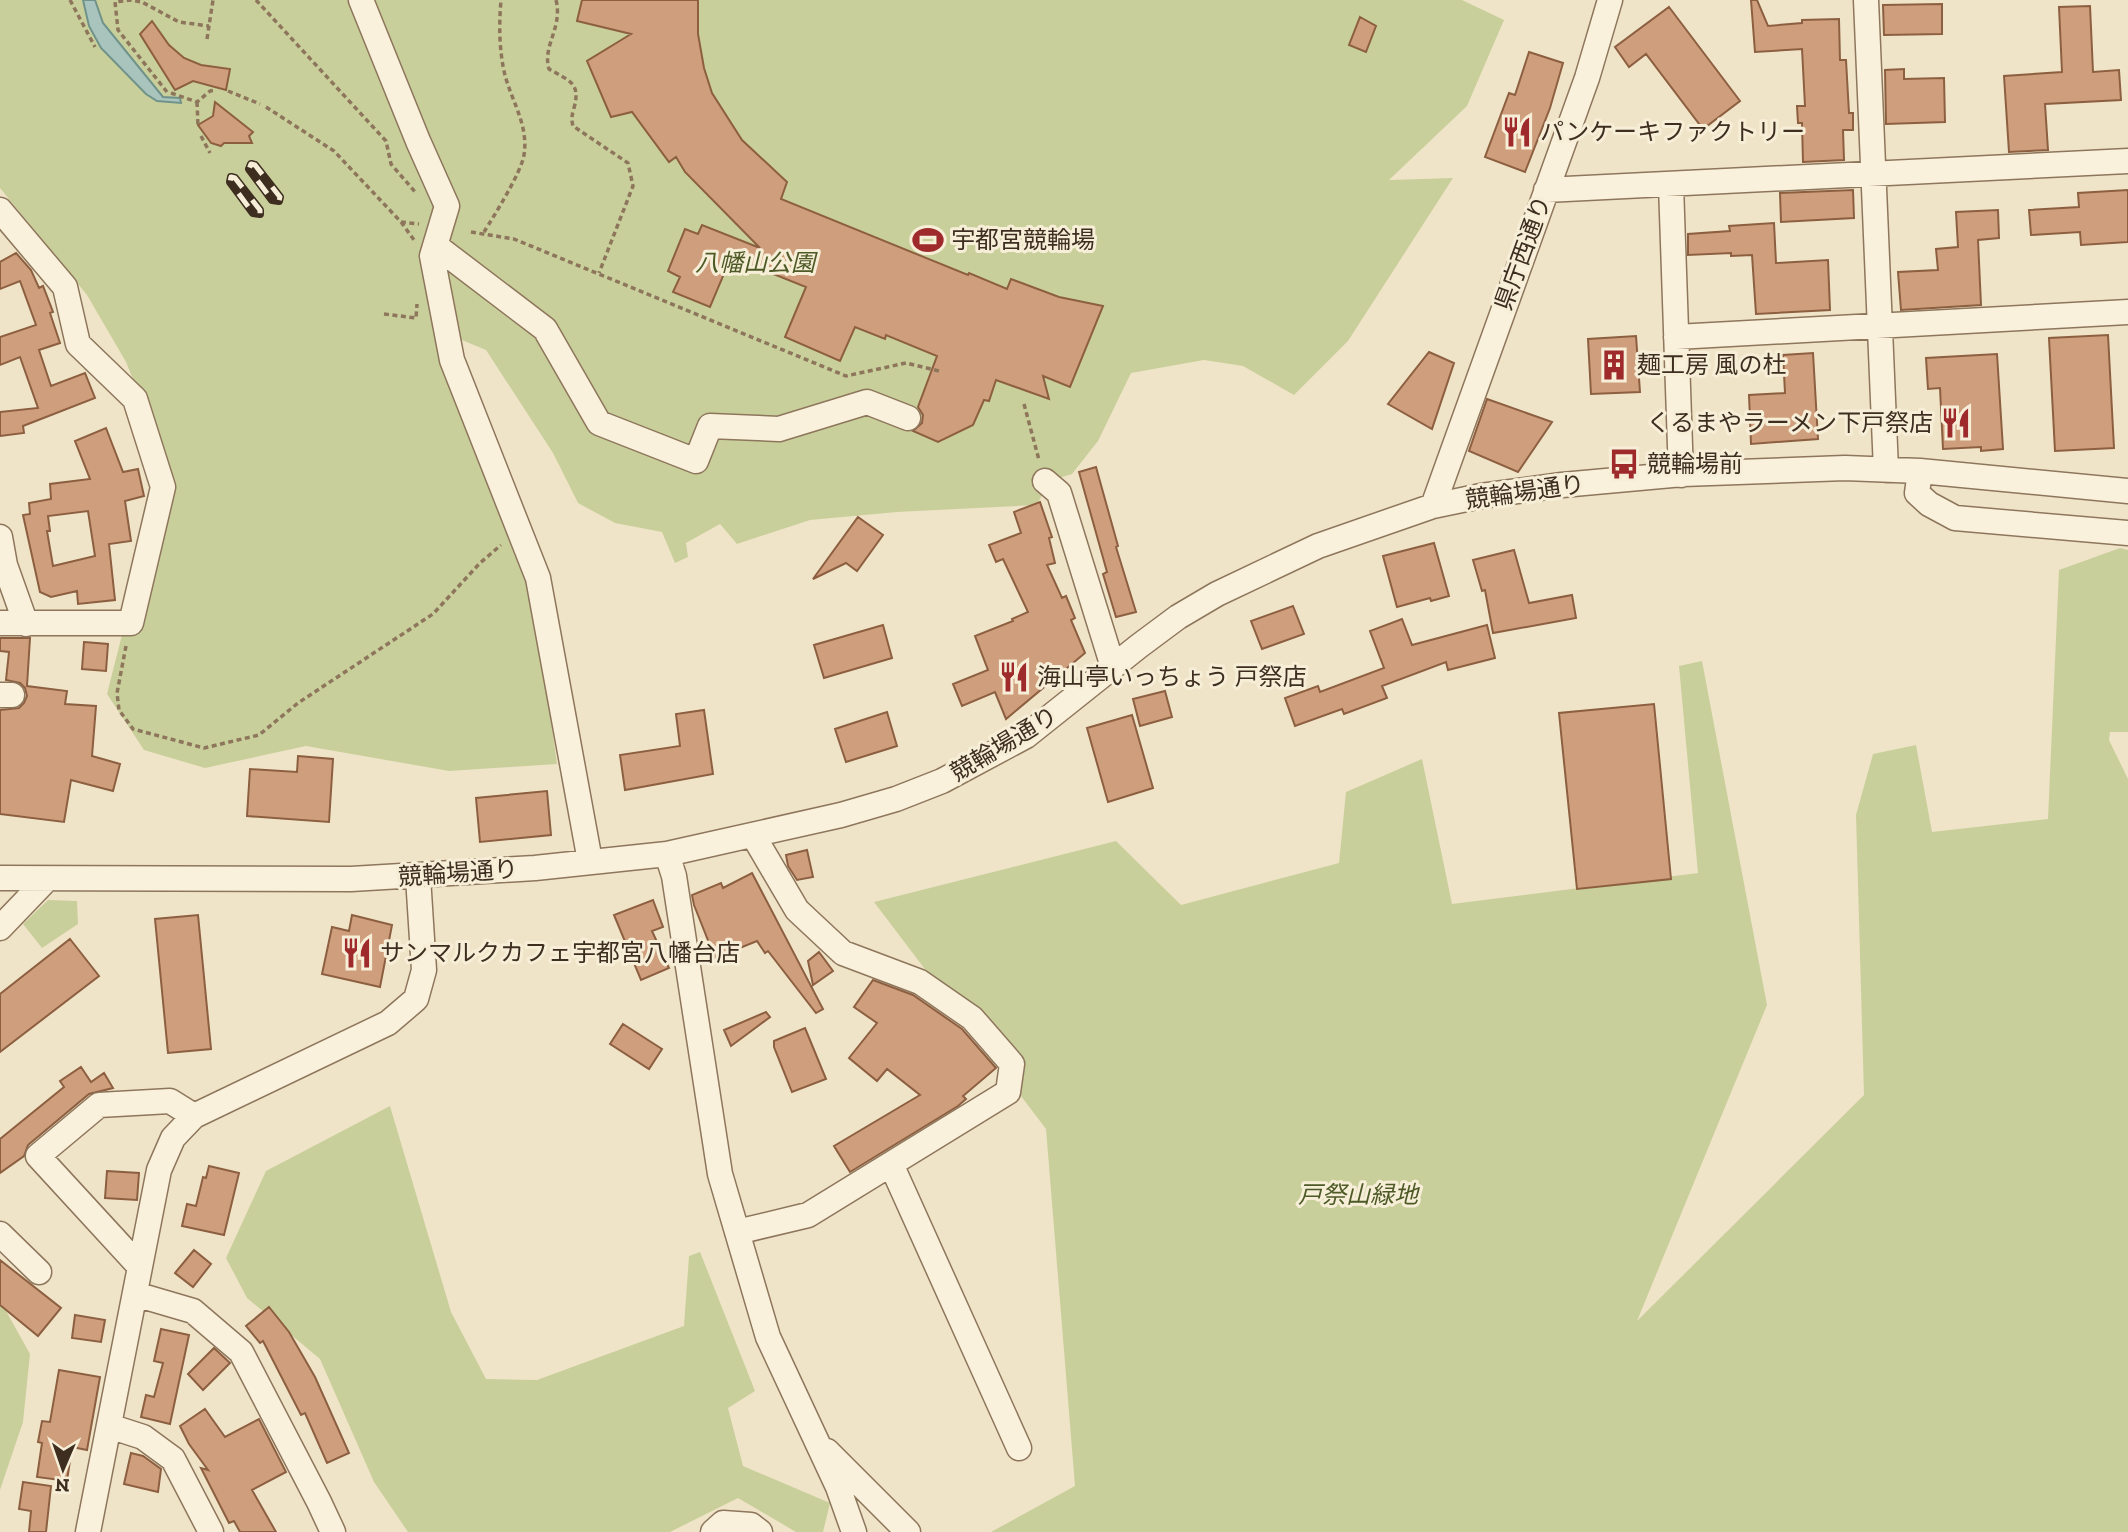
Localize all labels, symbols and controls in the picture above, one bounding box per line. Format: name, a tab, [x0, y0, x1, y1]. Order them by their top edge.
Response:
restaurant icon: パンケーキファクトリー	[1500, 115, 1534, 149]
place label: パンケーキファクトリー	[1540, 117, 1805, 146]
street label: 県庁西通り	[1488, 191, 1557, 314]
sports icon: 宇都宮競輪場	[911, 223, 945, 257]
place label: 宇都宮競輪場	[951, 225, 1095, 254]
park label: 八幡山公園	[695, 248, 818, 277]
building icon: 麺工房 風の杜	[1597, 348, 1631, 382]
place label: 麺工房 風の杜	[1637, 350, 1786, 379]
restaurant icon: くるまやラーメン下戸祭店	[1939, 406, 1973, 440]
place label: くるまやラーメン下戸祭店	[1646, 408, 1933, 437]
bus stop icon: 競輪場前	[1607, 447, 1641, 481]
place label: 競輪場前	[1647, 449, 1743, 478]
street label: 競輪場通り	[1463, 469, 1586, 514]
restaurant icon: 海山亭いっちょう 戸祭店	[997, 660, 1031, 694]
place label: 海山亭いっちょう 戸祭店	[1037, 662, 1306, 691]
street label: 競輪場通り	[945, 700, 1063, 787]
street label: 競輪場通り	[397, 854, 519, 891]
restaurant icon: サンマルクカフェ宇都宮八幡台店	[340, 936, 374, 970]
place label: サンマルクカフェ宇都宮八幡台店	[380, 938, 740, 967]
park label: 戸祭山緑地	[1298, 1180, 1421, 1209]
north arrow	[28, 1434, 98, 1504]
text: N	[55, 1474, 70, 1497]

